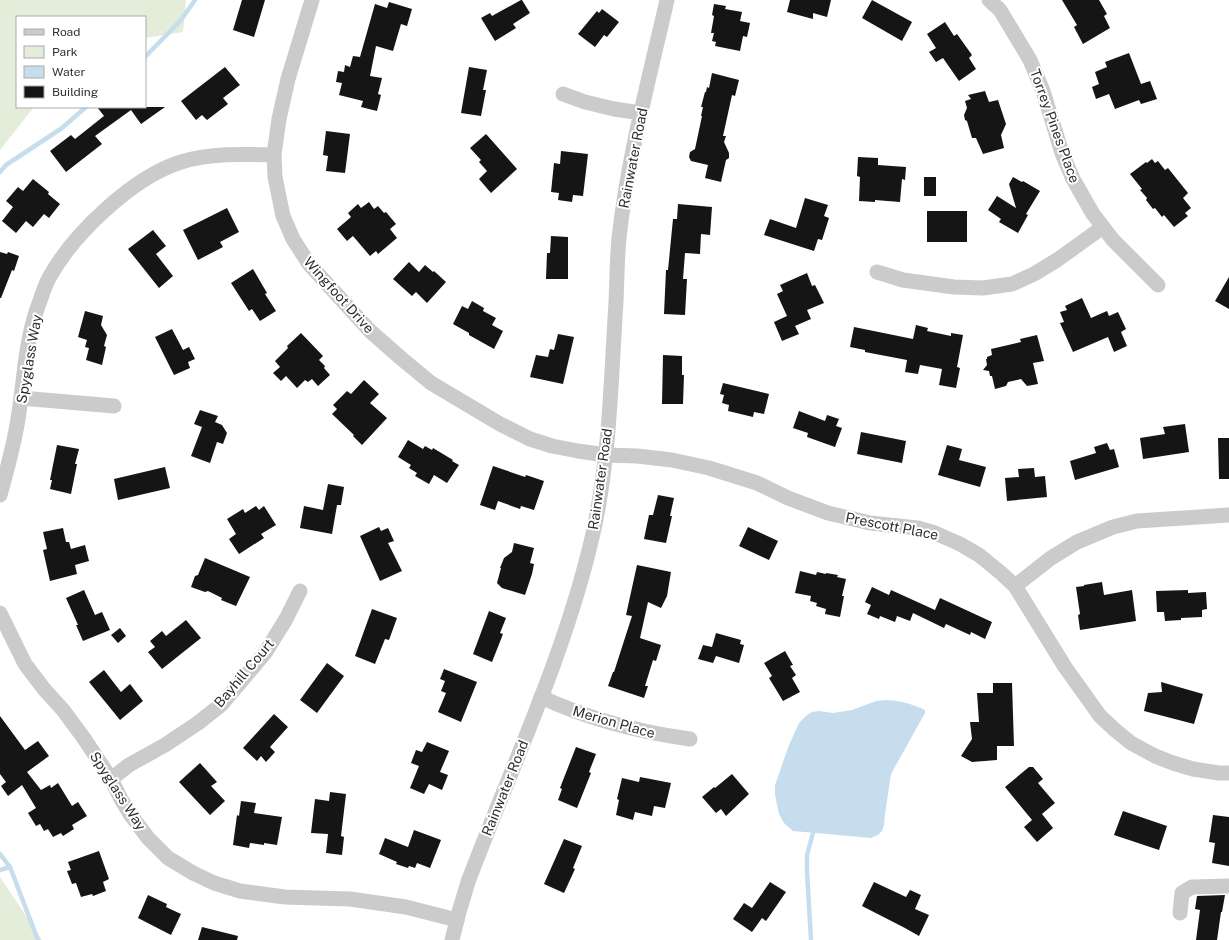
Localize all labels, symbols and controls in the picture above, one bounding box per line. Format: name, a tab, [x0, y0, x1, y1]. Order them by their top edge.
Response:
legend	[16, 16, 146, 108]
text: Road	[52, 25, 80, 39]
text: Park	[52, 45, 78, 59]
text: Water	[52, 65, 86, 79]
street label: Torrey Pines Place	[1027, 67, 1083, 185]
text: Building	[52, 85, 98, 99]
street label: Rainwater Road	[615, 106, 651, 210]
street label: Wingfoot Drive	[301, 254, 377, 337]
street label: Spyglass Way	[13, 313, 45, 405]
street label: Rainwater Road	[585, 427, 615, 531]
street label: Prescott Place	[844, 509, 940, 543]
street label: Bayhill Court	[211, 636, 277, 710]
street label: Merion Place	[571, 703, 657, 741]
street label: Rainwater Road	[478, 738, 532, 838]
street label: Spyglass Way	[87, 749, 150, 834]

